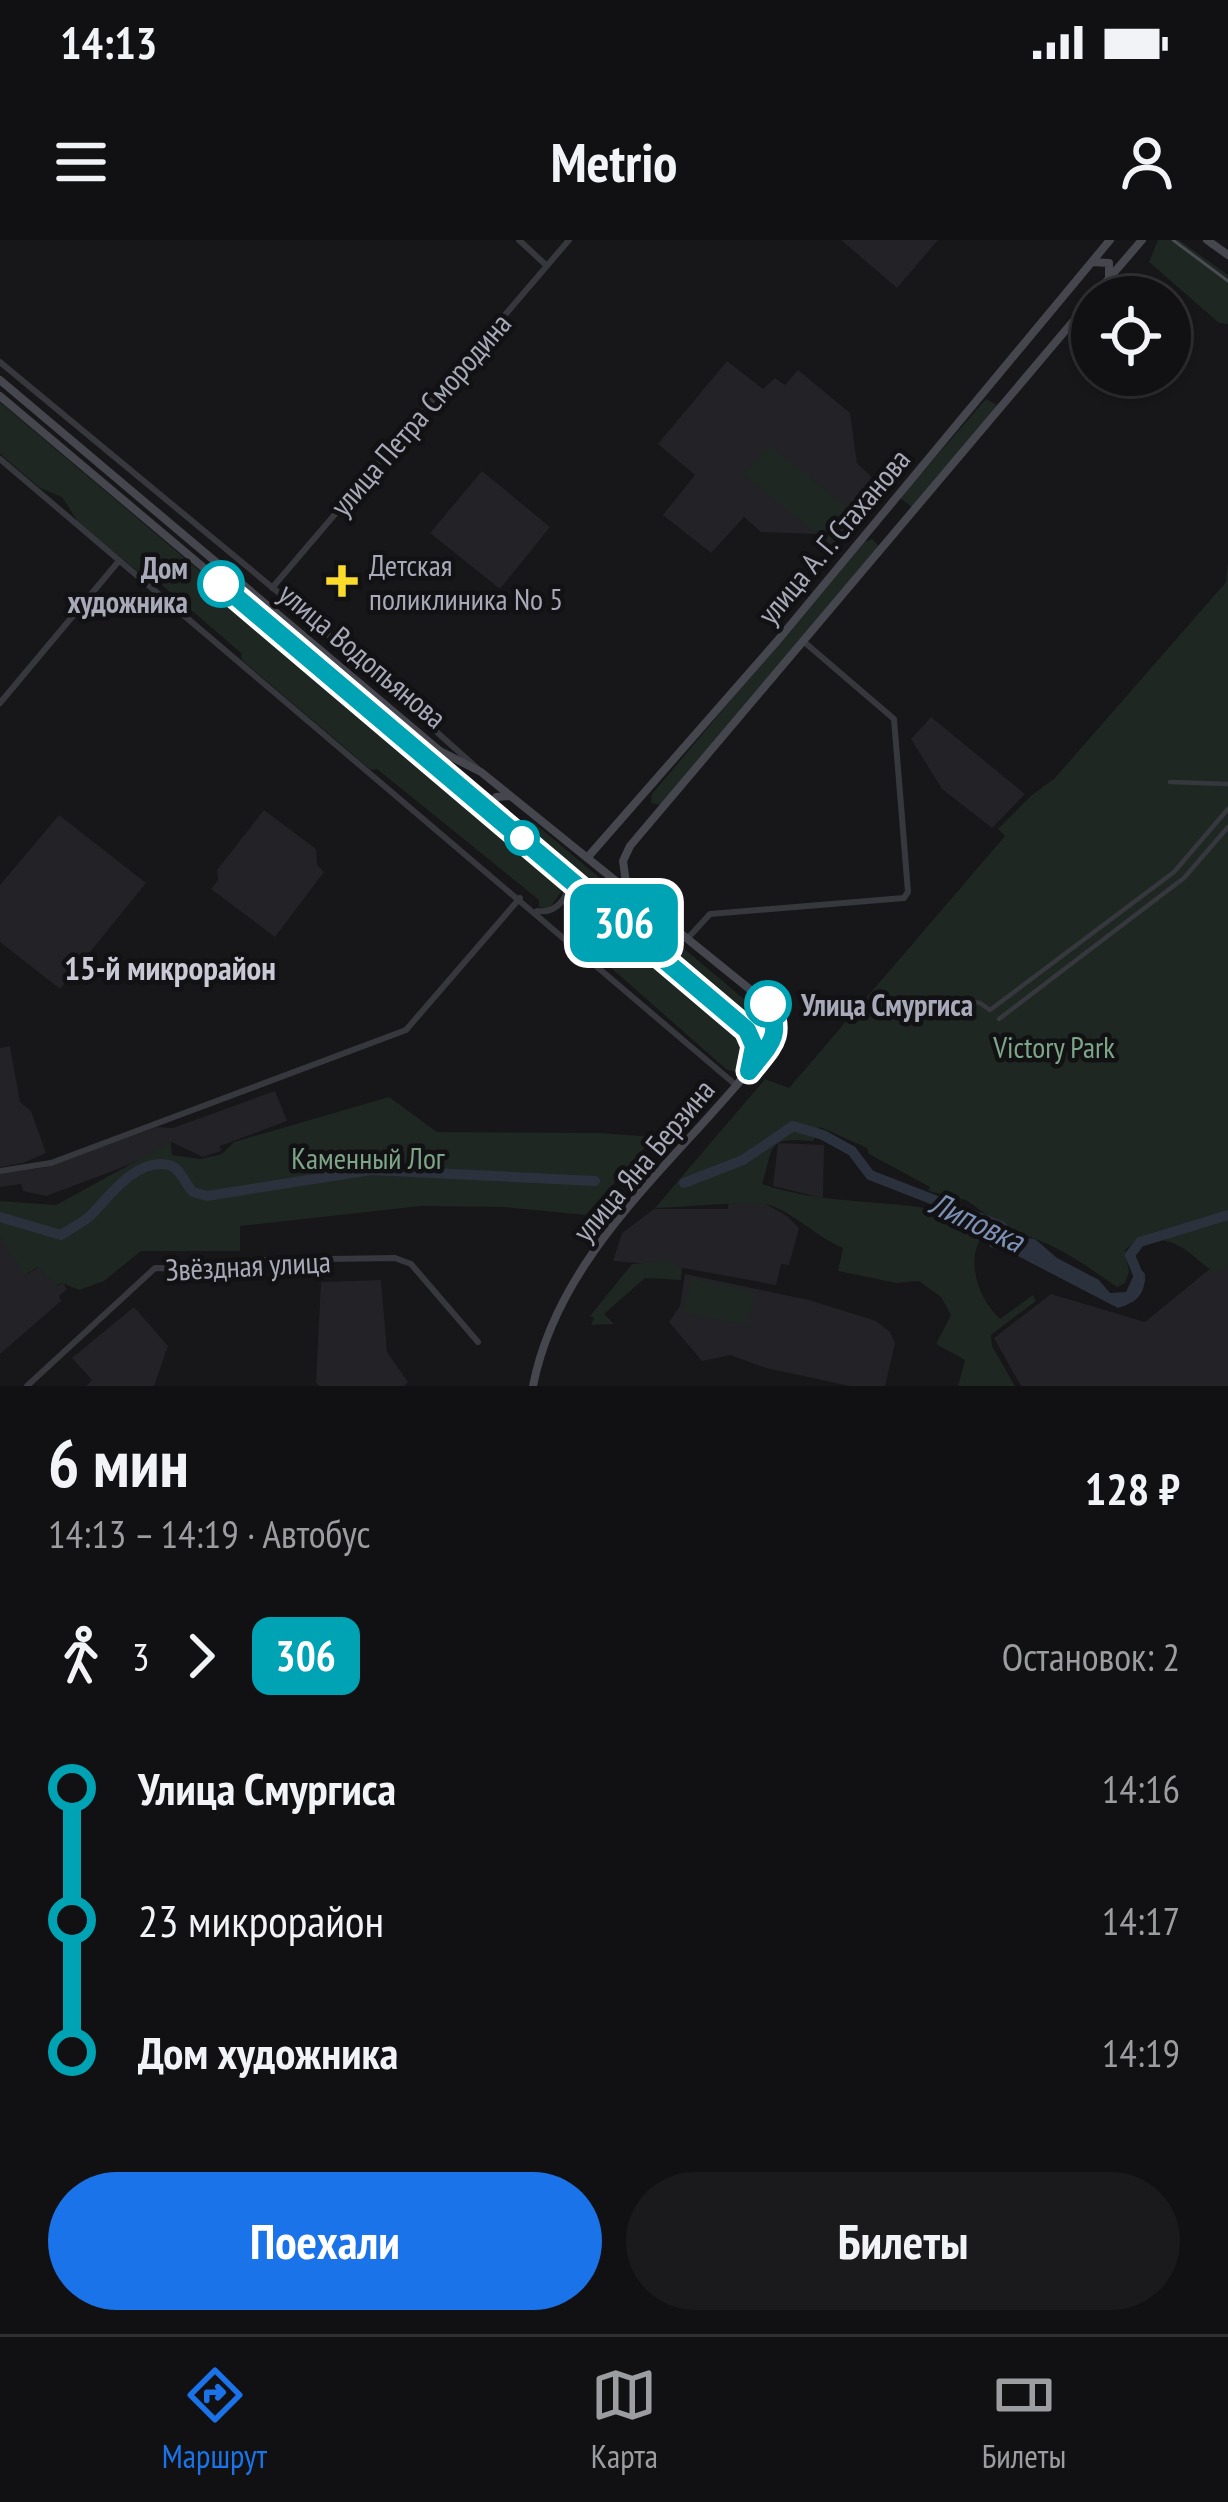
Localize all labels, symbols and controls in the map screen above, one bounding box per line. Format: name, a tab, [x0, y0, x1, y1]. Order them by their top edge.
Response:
text: 14:13	[60, 13, 157, 71]
text: Metrio	[551, 127, 677, 197]
icon: menu	[48, 129, 114, 195]
icon: person	[1114, 129, 1180, 195]
map controls	[1071, 276, 1191, 396]
button: locate	[1071, 276, 1191, 396]
street label: улица Петра Смородина	[321, 304, 519, 524]
street label: улица А. Г. Стаханова	[748, 440, 918, 632]
place label: Детская поликлиника No 5	[369, 545, 563, 618]
place label: Дом художника	[67, 548, 188, 621]
marker: Дом художника	[199, 562, 243, 606]
marker: Детская поликлиника No 5	[326, 565, 358, 597]
street label: улица Водопьянова	[271, 574, 455, 736]
unlabelled marker	[506, 822, 538, 854]
line badge: 306	[555, 884, 693, 962]
text: 306	[594, 895, 654, 950]
district label: 15-й микрорайон	[64, 946, 276, 989]
marker: Улица Смургиса	[746, 982, 790, 1026]
place label: Улица Смургиса	[800, 985, 973, 1024]
park label: Victory Park	[992, 1027, 1115, 1066]
street label: улица Яна Берзина	[564, 1071, 722, 1249]
park label: Каменный Лог	[291, 1138, 445, 1177]
water label: Липовка	[922, 1180, 1032, 1262]
street label: Звёздная улица	[164, 1241, 332, 1289]
text: 6 мин	[48, 1420, 189, 1505]
text: 128 ₽	[1085, 1459, 1180, 1517]
text: 14:13 – 14:19 · Автобус	[48, 1508, 370, 1559]
icon: walk	[48, 1623, 114, 1689]
icon: forward	[168, 1623, 234, 1689]
text: 306	[276, 1628, 336, 1683]
text: 3	[132, 1631, 150, 1682]
text: Остановок: 2	[1002, 1631, 1180, 1682]
text: Улица Смургиса	[138, 1759, 396, 1817]
text: 14:16	[1102, 1763, 1180, 1814]
text: 23 микрорайон	[138, 1891, 384, 1949]
text: 14:17	[1102, 1895, 1180, 1946]
text: Дом художника	[138, 2023, 398, 2081]
text: 14:19	[1102, 2027, 1180, 2078]
button: Поехали	[48, 2172, 602, 2310]
button: Билеты	[626, 2172, 1180, 2310]
tab: Маршрут	[162, 2362, 267, 2477]
tab: Карта	[591, 2362, 658, 2477]
tab: Билеты	[982, 2362, 1066, 2477]

